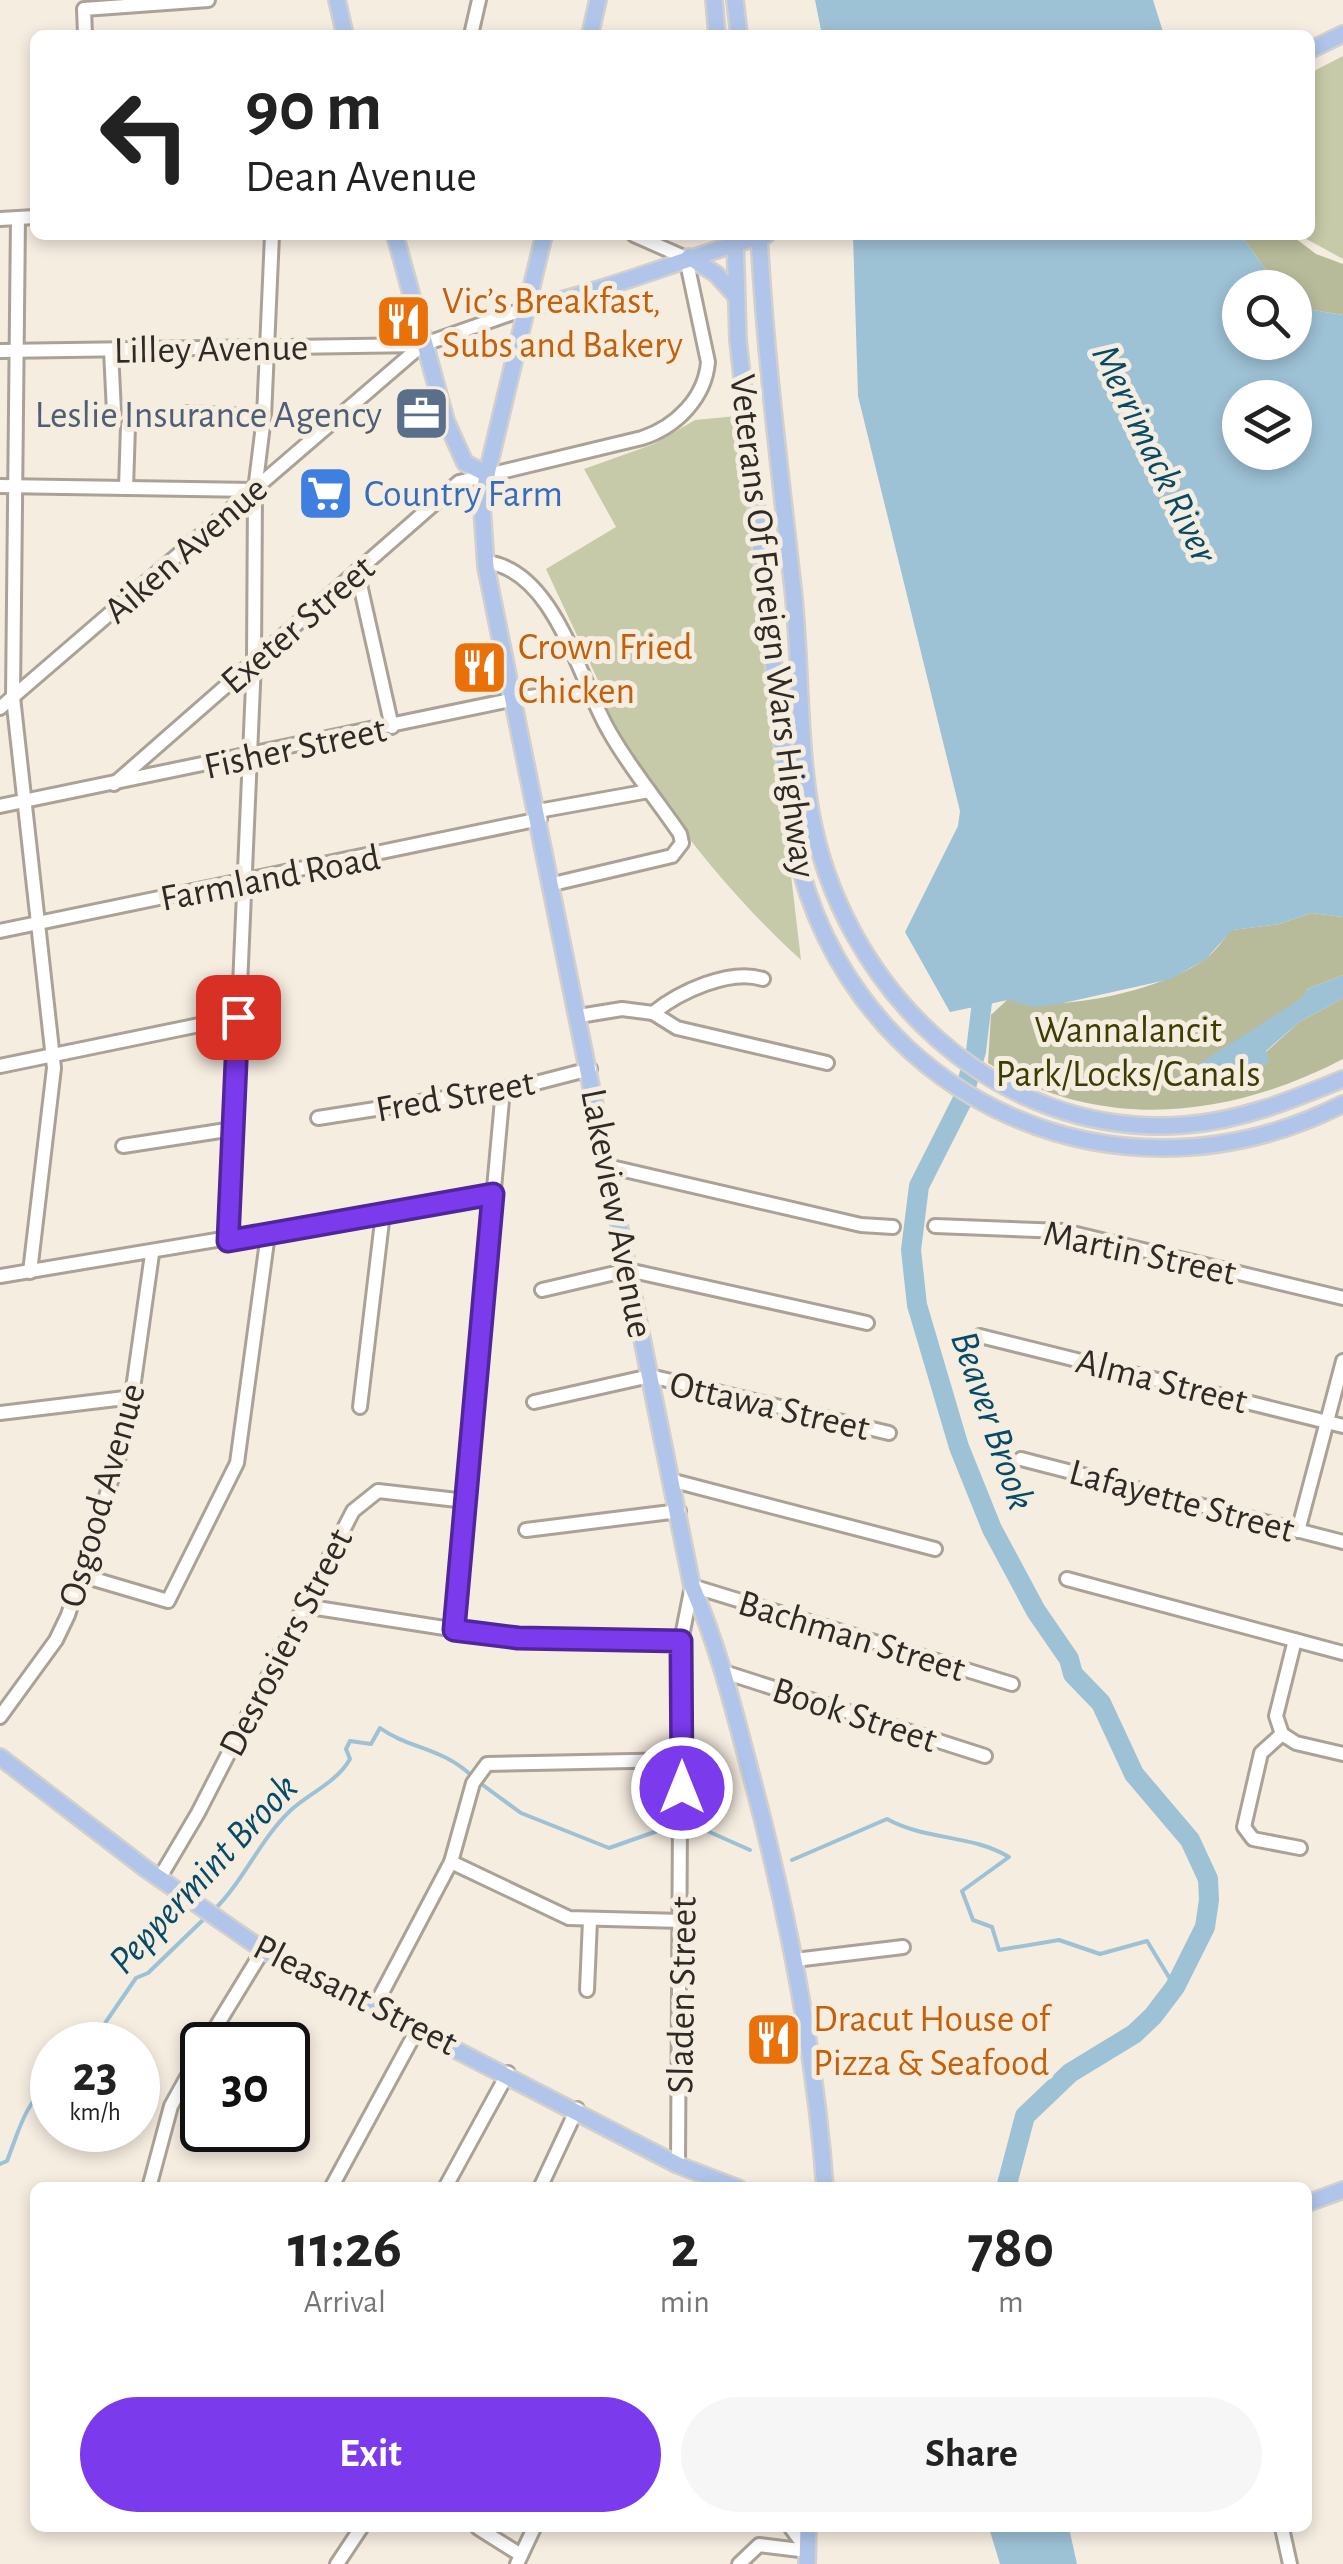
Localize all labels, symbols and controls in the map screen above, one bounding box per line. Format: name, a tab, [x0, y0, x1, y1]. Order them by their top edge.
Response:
icon: left	[80, 70, 210, 200]
text: 90 m	[245, 73, 382, 143]
text: Dean Avenue	[245, 155, 477, 200]
map controls	[1222, 270, 1312, 470]
button: search	[1222, 270, 1312, 360]
place label: Vic’s Breakfast, Subs and Bakery	[442, 283, 683, 365]
restaurant icon: Vic’s Breakfast, Subs and Bakery	[373, 292, 433, 352]
street label: Lilley Avenue	[113, 329, 309, 371]
water label: Merrimack River	[1084, 339, 1225, 570]
street label: Veterans Of Foreign Wars Highway	[722, 372, 822, 880]
button: layers	[1222, 380, 1312, 470]
office icon: Leslie Insurance Agency	[391, 384, 451, 444]
place label: Leslie Insurance Agency	[35, 397, 382, 435]
supermarket icon: Country Farm	[295, 463, 355, 523]
street label: Aiken Avenue	[98, 470, 275, 631]
place label: Country Farm	[364, 476, 563, 514]
street label: Exeter Street	[215, 549, 382, 702]
place label: Crown Fried Chicken	[518, 629, 693, 711]
restaurant icon: Crown Fried Chicken	[449, 638, 509, 698]
street label: Fisher Street	[201, 711, 390, 787]
street label: Farmland Road	[157, 839, 383, 919]
pin	[196, 975, 281, 1060]
icon: arrive	[211, 990, 266, 1045]
park label: Wannalancit Park/Locks/Canals	[996, 1012, 1260, 1094]
street label: Fred Street	[373, 1064, 538, 1130]
street label: Lakeview Avenue	[573, 1086, 659, 1341]
street label: Martin Street	[1040, 1215, 1239, 1293]
water label: Beaver Brook	[943, 1326, 1041, 1515]
street label: Alma Street	[1072, 1342, 1251, 1422]
street label: Ottawa Street	[666, 1366, 873, 1448]
street label: Osgood Avenue	[53, 1379, 153, 1612]
street label: Lafayette Street	[1065, 1454, 1298, 1550]
street label: Desrosiers Street	[213, 1523, 360, 1763]
street label: Bachman Street	[734, 1584, 969, 1689]
street label: Book Street	[767, 1672, 941, 1760]
position arrow	[630, 1736, 734, 1840]
water label: Peppermint Brook	[102, 1767, 305, 1982]
street label: Sladen Street	[662, 1896, 704, 2094]
street label: Pleasant Street	[247, 1928, 463, 2063]
place label: Dracut House of Pizza & Seafood	[813, 2001, 1052, 2083]
restaurant icon: Dracut House of Pizza & Seafood	[744, 2010, 804, 2070]
speed limit sign: 30	[180, 2022, 310, 2152]
text: 23	[72, 2050, 118, 2100]
text: km/h	[69, 2100, 121, 2125]
text: 11:26	[288, 2218, 402, 2278]
text: 2	[671, 2218, 699, 2278]
text: 780	[967, 2218, 1054, 2278]
text: Arrival	[304, 2286, 386, 2318]
text: min	[660, 2286, 710, 2318]
text: m	[998, 2286, 1024, 2318]
button: Exit	[80, 2397, 661, 2512]
button: Share	[681, 2397, 1262, 2512]

